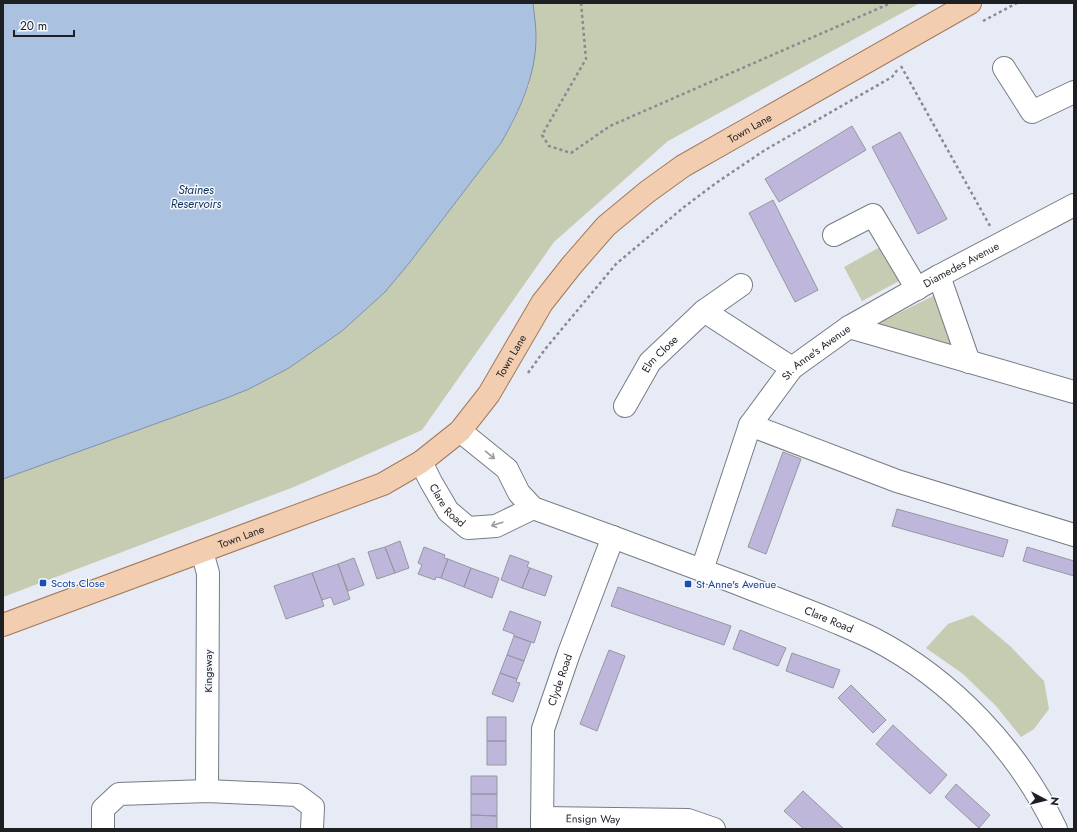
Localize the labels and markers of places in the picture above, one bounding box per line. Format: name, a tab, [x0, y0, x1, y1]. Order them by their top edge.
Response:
place label: Scots Close	[51, 575, 105, 591]
place label: St Anne's Avenue	[696, 576, 776, 592]
marker: Scots Close	[38, 578, 48, 588]
marker: St Anne's Avenue	[683, 579, 693, 589]

